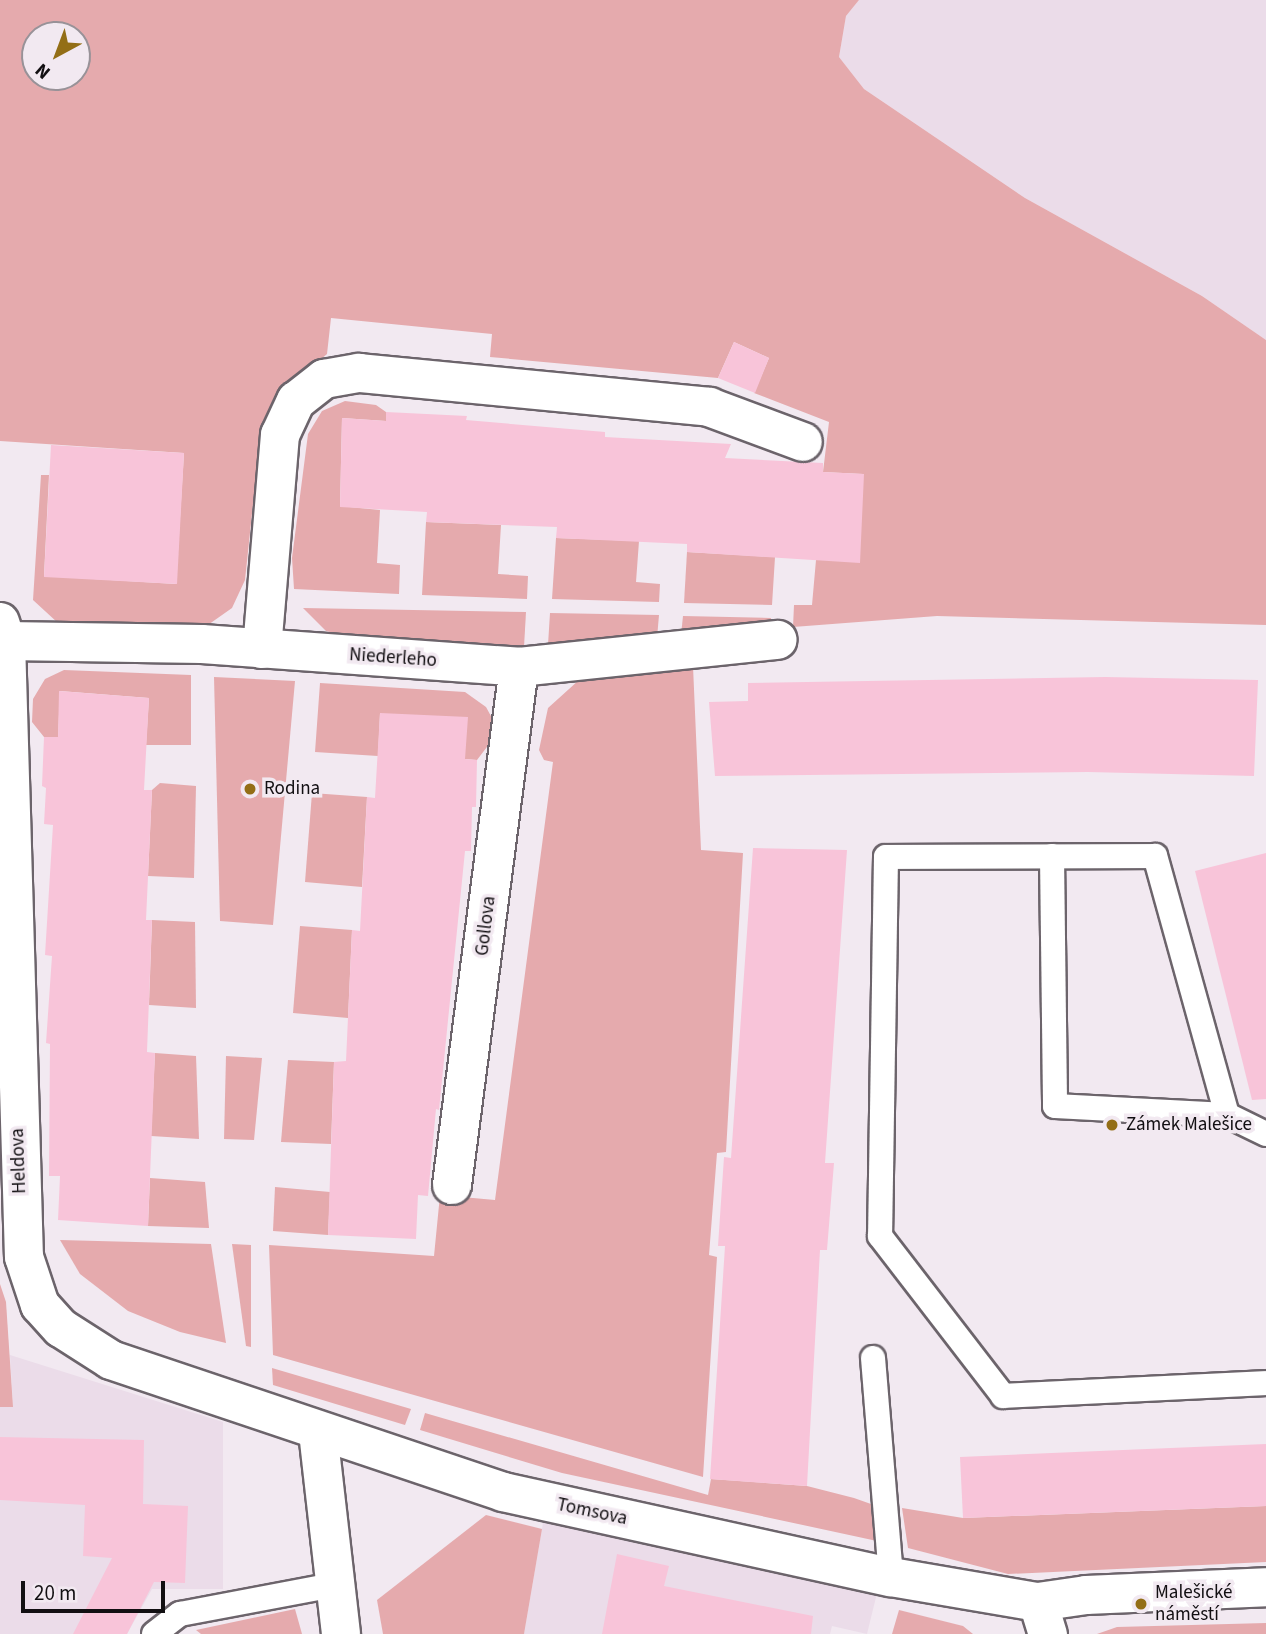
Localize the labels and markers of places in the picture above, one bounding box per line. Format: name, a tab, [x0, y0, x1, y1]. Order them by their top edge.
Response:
place label: Rodina	[264, 778, 320, 800]
marker: Rodina	[242, 781, 258, 797]
place label: Zámek Malešice	[1126, 1114, 1252, 1136]
marker: Zámek Malešice	[1104, 1117, 1120, 1133]
place label: Malešické náměstí	[1155, 1582, 1232, 1626]
marker: Malešické náměstí	[1133, 1596, 1149, 1612]

